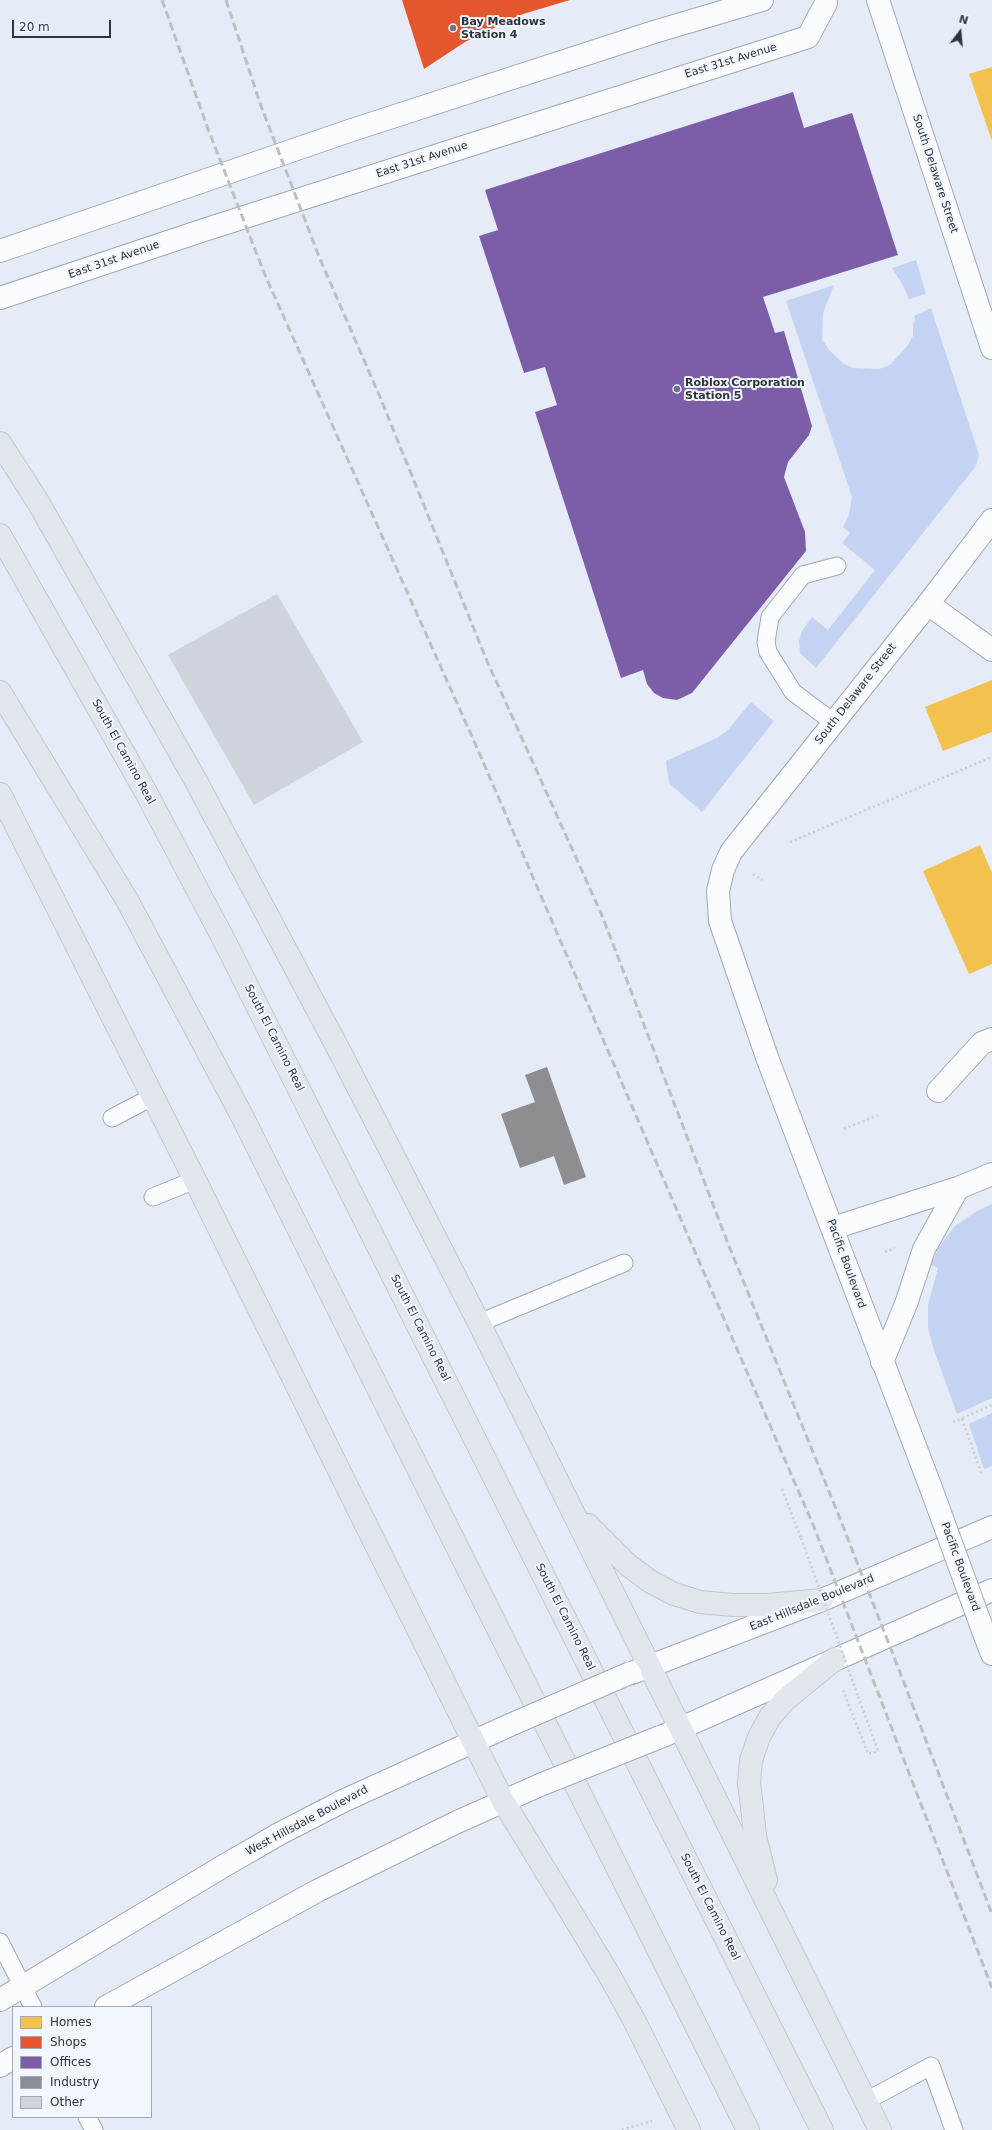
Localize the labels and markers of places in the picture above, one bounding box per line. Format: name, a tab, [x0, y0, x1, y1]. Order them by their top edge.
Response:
place label: Bay Meadows Station 4	[461, 15, 545, 41]
marker: Bay Meadows Station 4	[448, 23, 458, 33]
place label: Roblox Corporation Station 5	[685, 376, 805, 402]
marker: Roblox Corporation Station 5	[672, 384, 682, 394]

